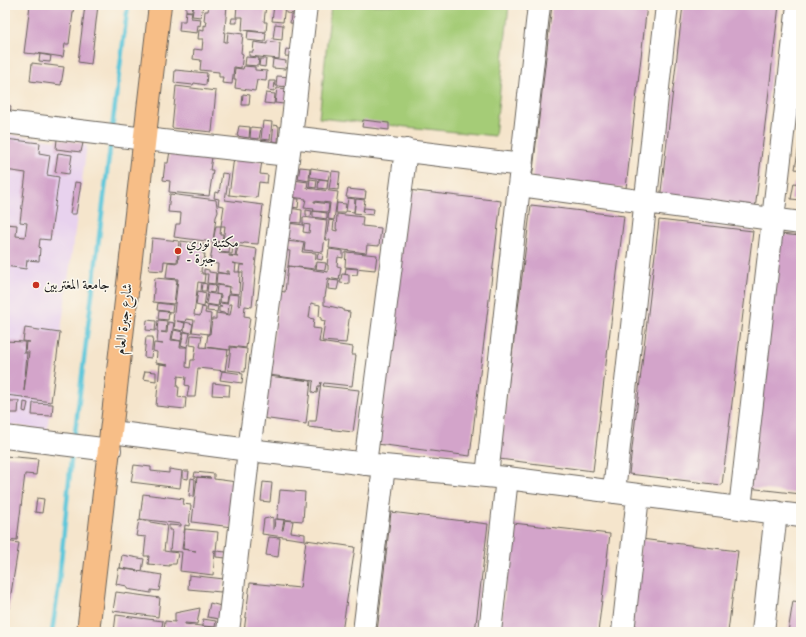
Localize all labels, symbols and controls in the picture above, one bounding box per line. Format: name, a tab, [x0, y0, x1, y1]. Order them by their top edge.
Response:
place label: مكتبة نوري - جبرة	[186, 234, 239, 268]
marker: مكتبة نوري - جبرة	[173, 246, 183, 256]
place label: جامعة المغتربين	[44, 276, 110, 294]
marker: جامعة المغتربين	[31, 280, 41, 290]
street label: شارع جبرة العام	[111, 282, 140, 356]

